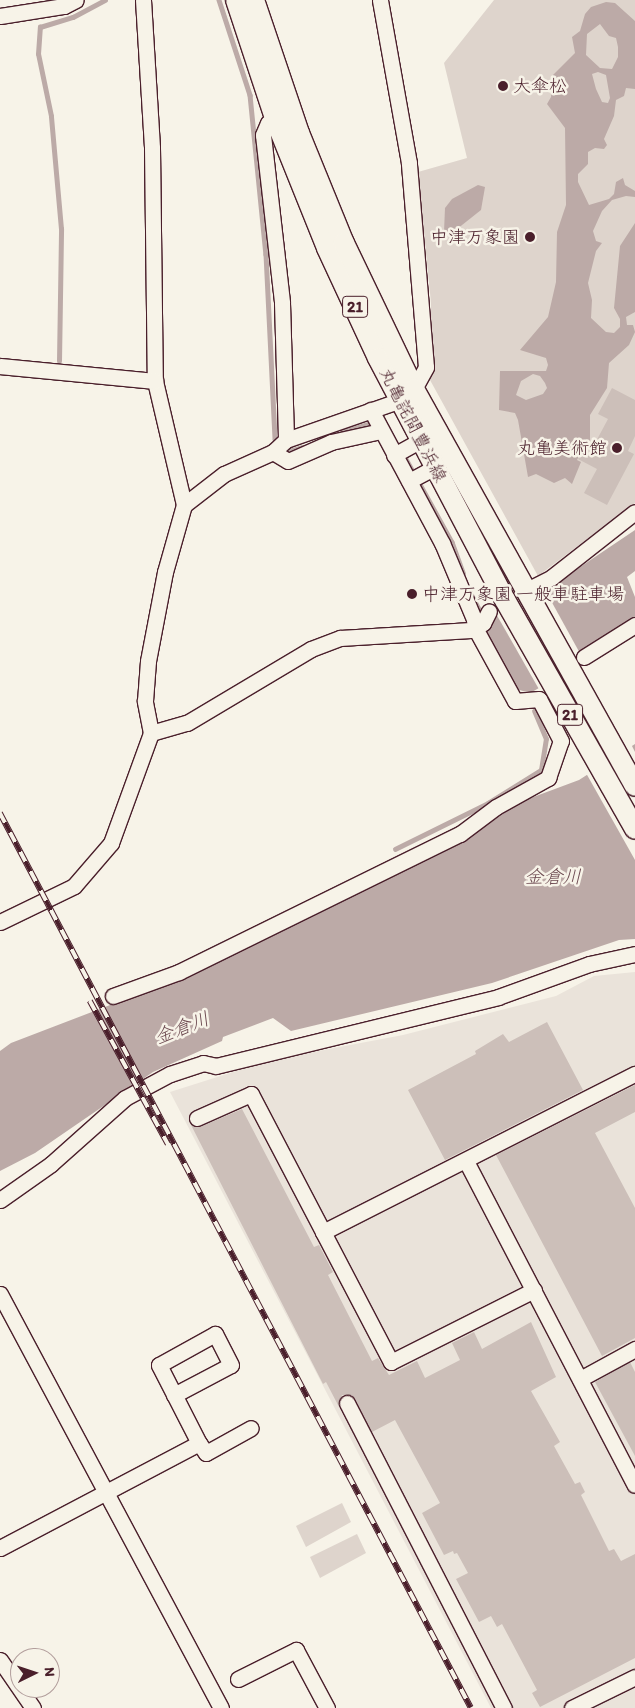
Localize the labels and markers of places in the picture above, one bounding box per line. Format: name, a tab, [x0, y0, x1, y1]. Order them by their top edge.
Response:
place label: 大傘松	[513, 75, 567, 97]
marker: 大傘松	[497, 80, 509, 92]
place label: 中津万象園	[430, 226, 520, 248]
marker: 中津万象園	[524, 231, 536, 243]
place label: 丸亀美術館	[517, 437, 607, 459]
marker: 丸亀美術館	[611, 442, 623, 454]
place label: 中津万象園 一般車駐車場	[422, 583, 624, 605]
marker: 中津万象園 一般車駐車場	[406, 588, 418, 600]

